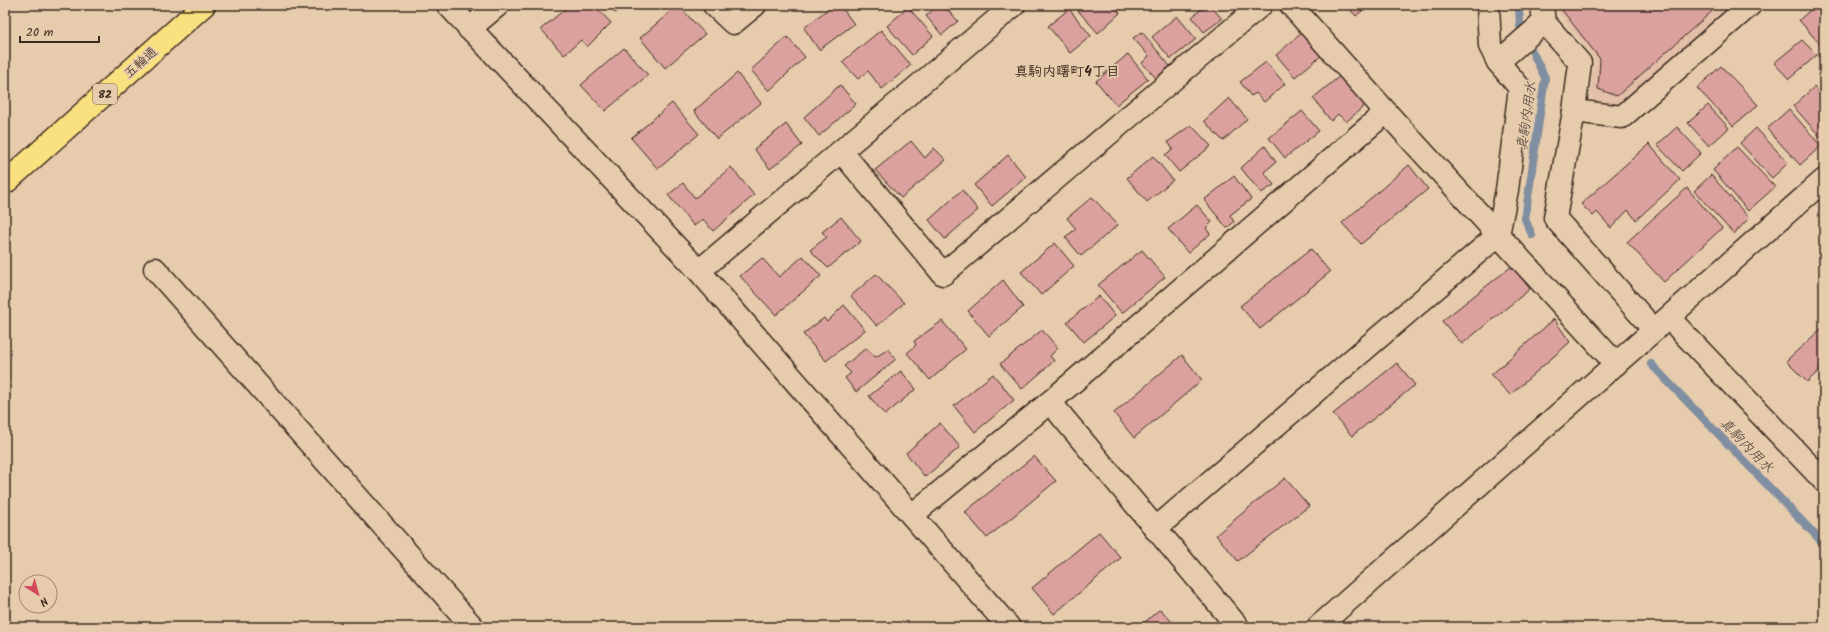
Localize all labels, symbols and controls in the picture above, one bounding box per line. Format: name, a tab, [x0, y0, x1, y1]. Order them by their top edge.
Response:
scale bar	[20, 18, 99, 44]
text: 20 m	[26, 23, 54, 42]
street label: 五輪通	[119, 42, 163, 84]
district label: 真駒内曙町4丁目	[1014, 61, 1120, 83]
water label: 真駒内用水	[1511, 80, 1543, 152]
road number: 82	[93, 84, 117, 104]
water label: 真駒内用水	[1714, 413, 1779, 479]
north arrow	[18, 574, 58, 614]
text: N	[35, 592, 52, 610]

